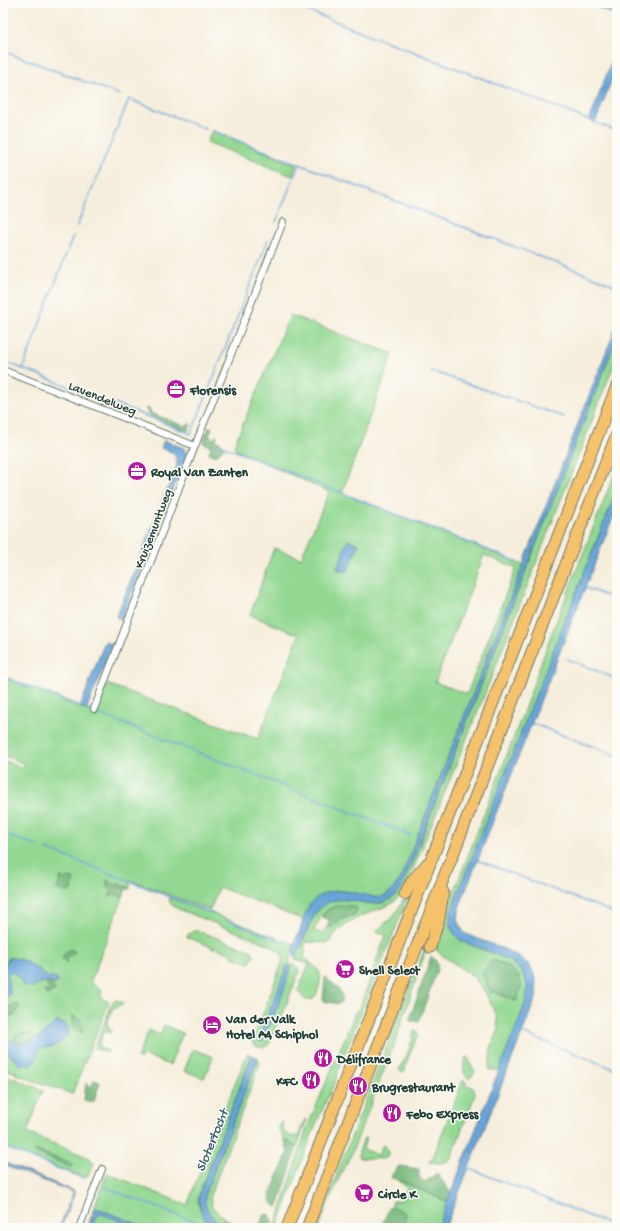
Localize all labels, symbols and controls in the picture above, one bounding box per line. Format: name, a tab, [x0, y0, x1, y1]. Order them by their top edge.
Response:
office icon: Florensis	[165, 378, 187, 400]
street label: Lavendelweg	[66, 379, 138, 420]
place label: Florensis	[189, 384, 237, 399]
office icon: Royal Van Zanten	[126, 460, 148, 482]
place label: Royal Van Zanten	[150, 466, 249, 481]
street label: Kruizemuntweg	[132, 487, 176, 571]
supermarket icon: Shell Select	[334, 958, 356, 980]
place label: Shell Select	[359, 964, 421, 979]
place label: Van der Valk Hotel A4 Schiphol	[225, 1013, 318, 1044]
hotel icon: Van der Valk Hotel A4 Schiphol	[201, 1014, 223, 1036]
restaurant icon: Délifrance	[312, 1047, 334, 1069]
place label: Délifrance	[336, 1052, 392, 1068]
restaurant icon: KFC	[300, 1069, 322, 1091]
place label: KFC	[275, 1075, 299, 1090]
restaurant icon: Brugrestaurant	[347, 1075, 369, 1097]
place label: Brugrestaurant	[371, 1081, 456, 1096]
restaurant icon: Febo Express	[381, 1102, 403, 1124]
water label: Slotertocht	[193, 1105, 234, 1175]
place label: Febo Express	[405, 1108, 479, 1124]
supermarket icon: Circle K	[353, 1182, 375, 1204]
place label: Circle K	[377, 1188, 419, 1203]

